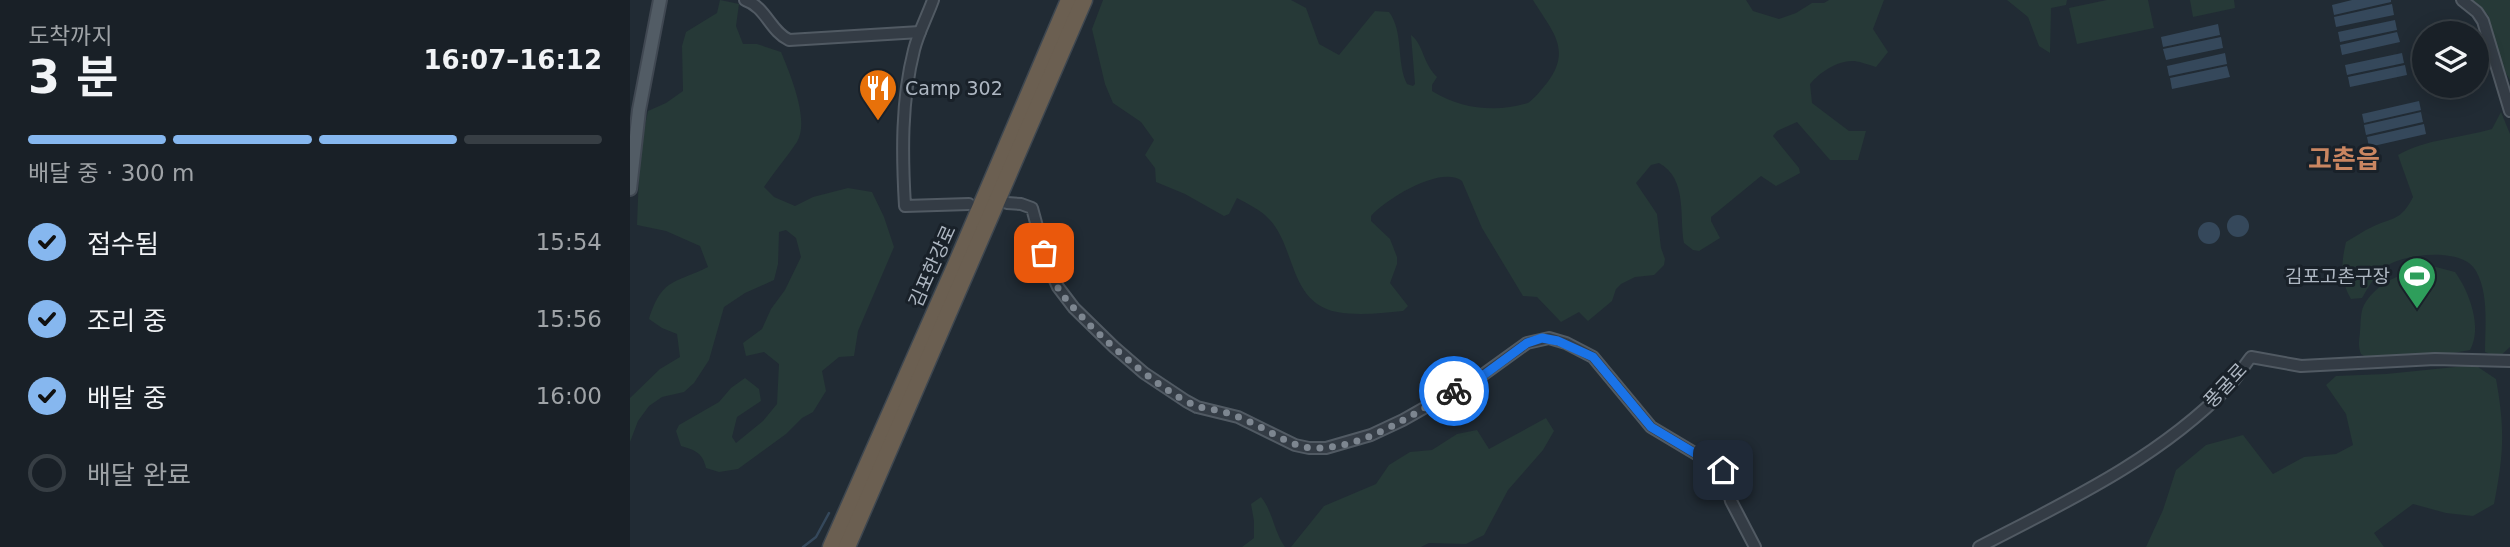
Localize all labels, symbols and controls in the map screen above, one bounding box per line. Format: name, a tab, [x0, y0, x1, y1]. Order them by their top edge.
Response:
map controls	[2412, 21, 2489, 98]
button: layers	[2412, 21, 2489, 98]
text: 도착까지	[28, 23, 113, 49]
text: 16:07–16:12	[423, 45, 602, 75]
text: 3 분	[28, 50, 118, 104]
restaurant icon: Camp 302	[857, 67, 899, 122]
place label: Camp 302	[905, 77, 1003, 99]
district label: 고촌읍	[2308, 144, 2380, 174]
text: 배달 중 · 300 m	[28, 160, 194, 186]
street label: 김포한강로	[904, 222, 960, 310]
icon: check	[28, 223, 66, 261]
pin	[1014, 223, 1074, 283]
text: 접수됨	[87, 229, 159, 259]
text: 15:54	[536, 229, 602, 255]
icon: bag	[1025, 234, 1063, 272]
sports icon: 김포고촌구장	[2396, 255, 2438, 310]
place label: 김포고촌구장	[2285, 265, 2390, 287]
icon: check	[28, 300, 66, 338]
text: 조리 중	[87, 306, 167, 336]
text: 15:56	[536, 306, 602, 332]
courier	[1419, 356, 1489, 426]
street label: 풍굴로	[2199, 358, 2251, 412]
icon: bike	[1435, 372, 1473, 410]
icon: check	[28, 377, 66, 415]
text: 배달 중	[87, 383, 167, 413]
text: 16:00	[536, 383, 602, 409]
pin	[1693, 440, 1753, 500]
icon: home	[1704, 451, 1742, 489]
text: 배달 완료	[87, 460, 191, 490]

